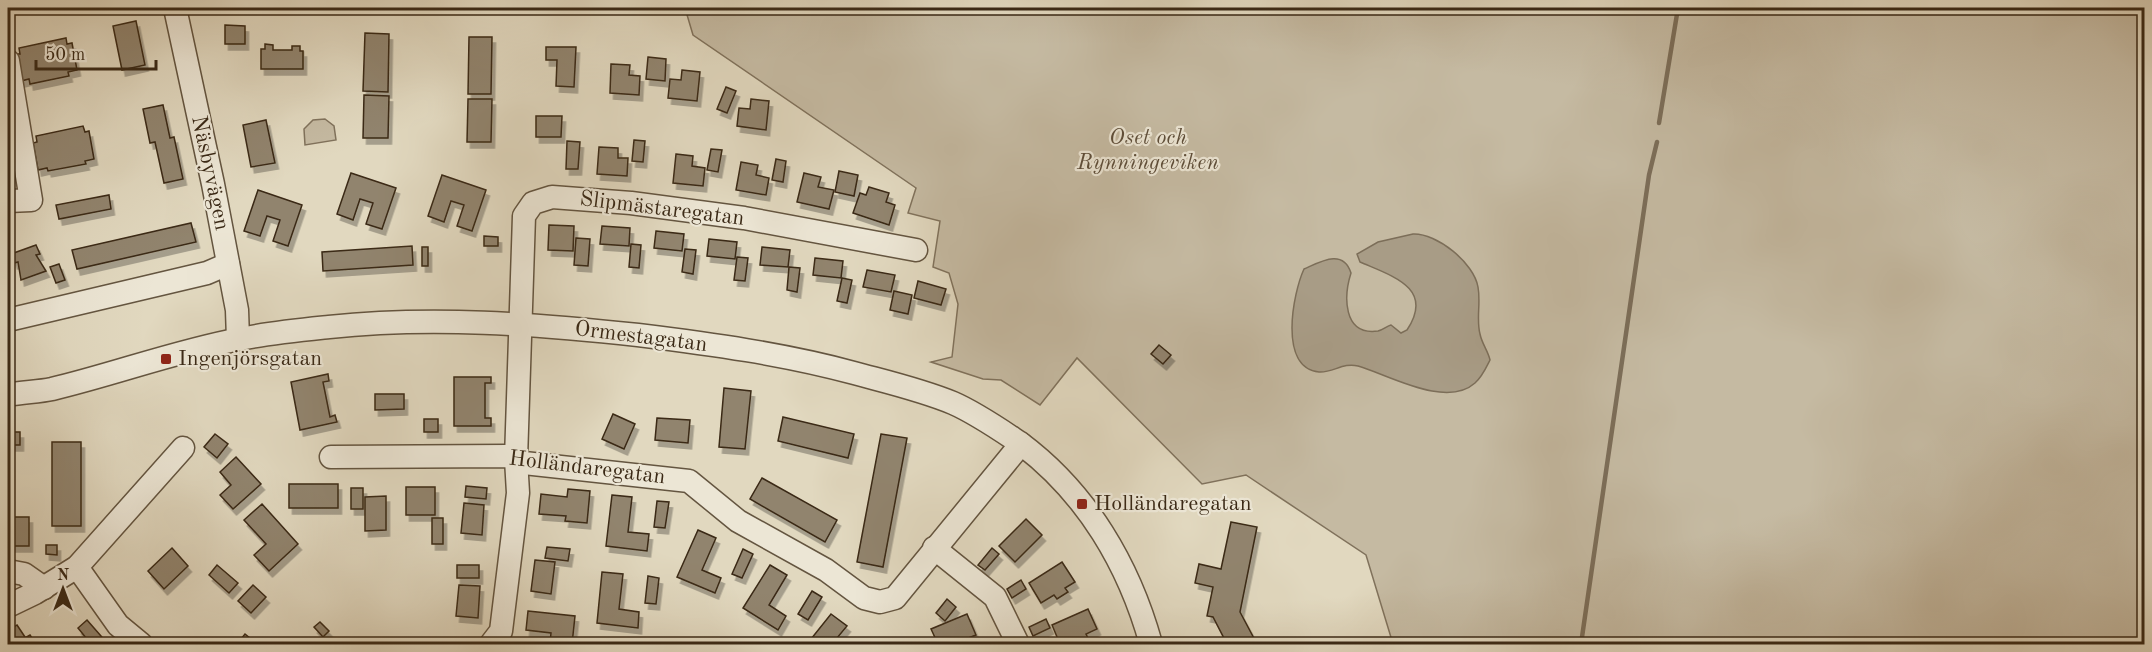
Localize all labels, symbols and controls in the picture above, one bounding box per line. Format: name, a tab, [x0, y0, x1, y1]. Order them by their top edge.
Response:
scale bar	[36, 33, 156, 71]
text: 50 m	[45, 46, 85, 64]
street label: Näsbyvägen	[187, 114, 233, 232]
park label: Oset och Rynningeviken	[1076, 127, 1219, 174]
street label: Slipmästaregatan	[578, 188, 746, 230]
street label: Ormestagatan	[573, 318, 709, 356]
place label: Ingenjörsgatan	[178, 348, 322, 370]
marker: Ingenjörsgatan	[159, 352, 173, 366]
street label: Holländaregatan	[507, 447, 667, 489]
place label: Holländaregatan	[1094, 493, 1252, 515]
marker: Holländaregatan	[1075, 497, 1089, 511]
north arrow	[33, 559, 93, 619]
text: N	[57, 568, 70, 584]

